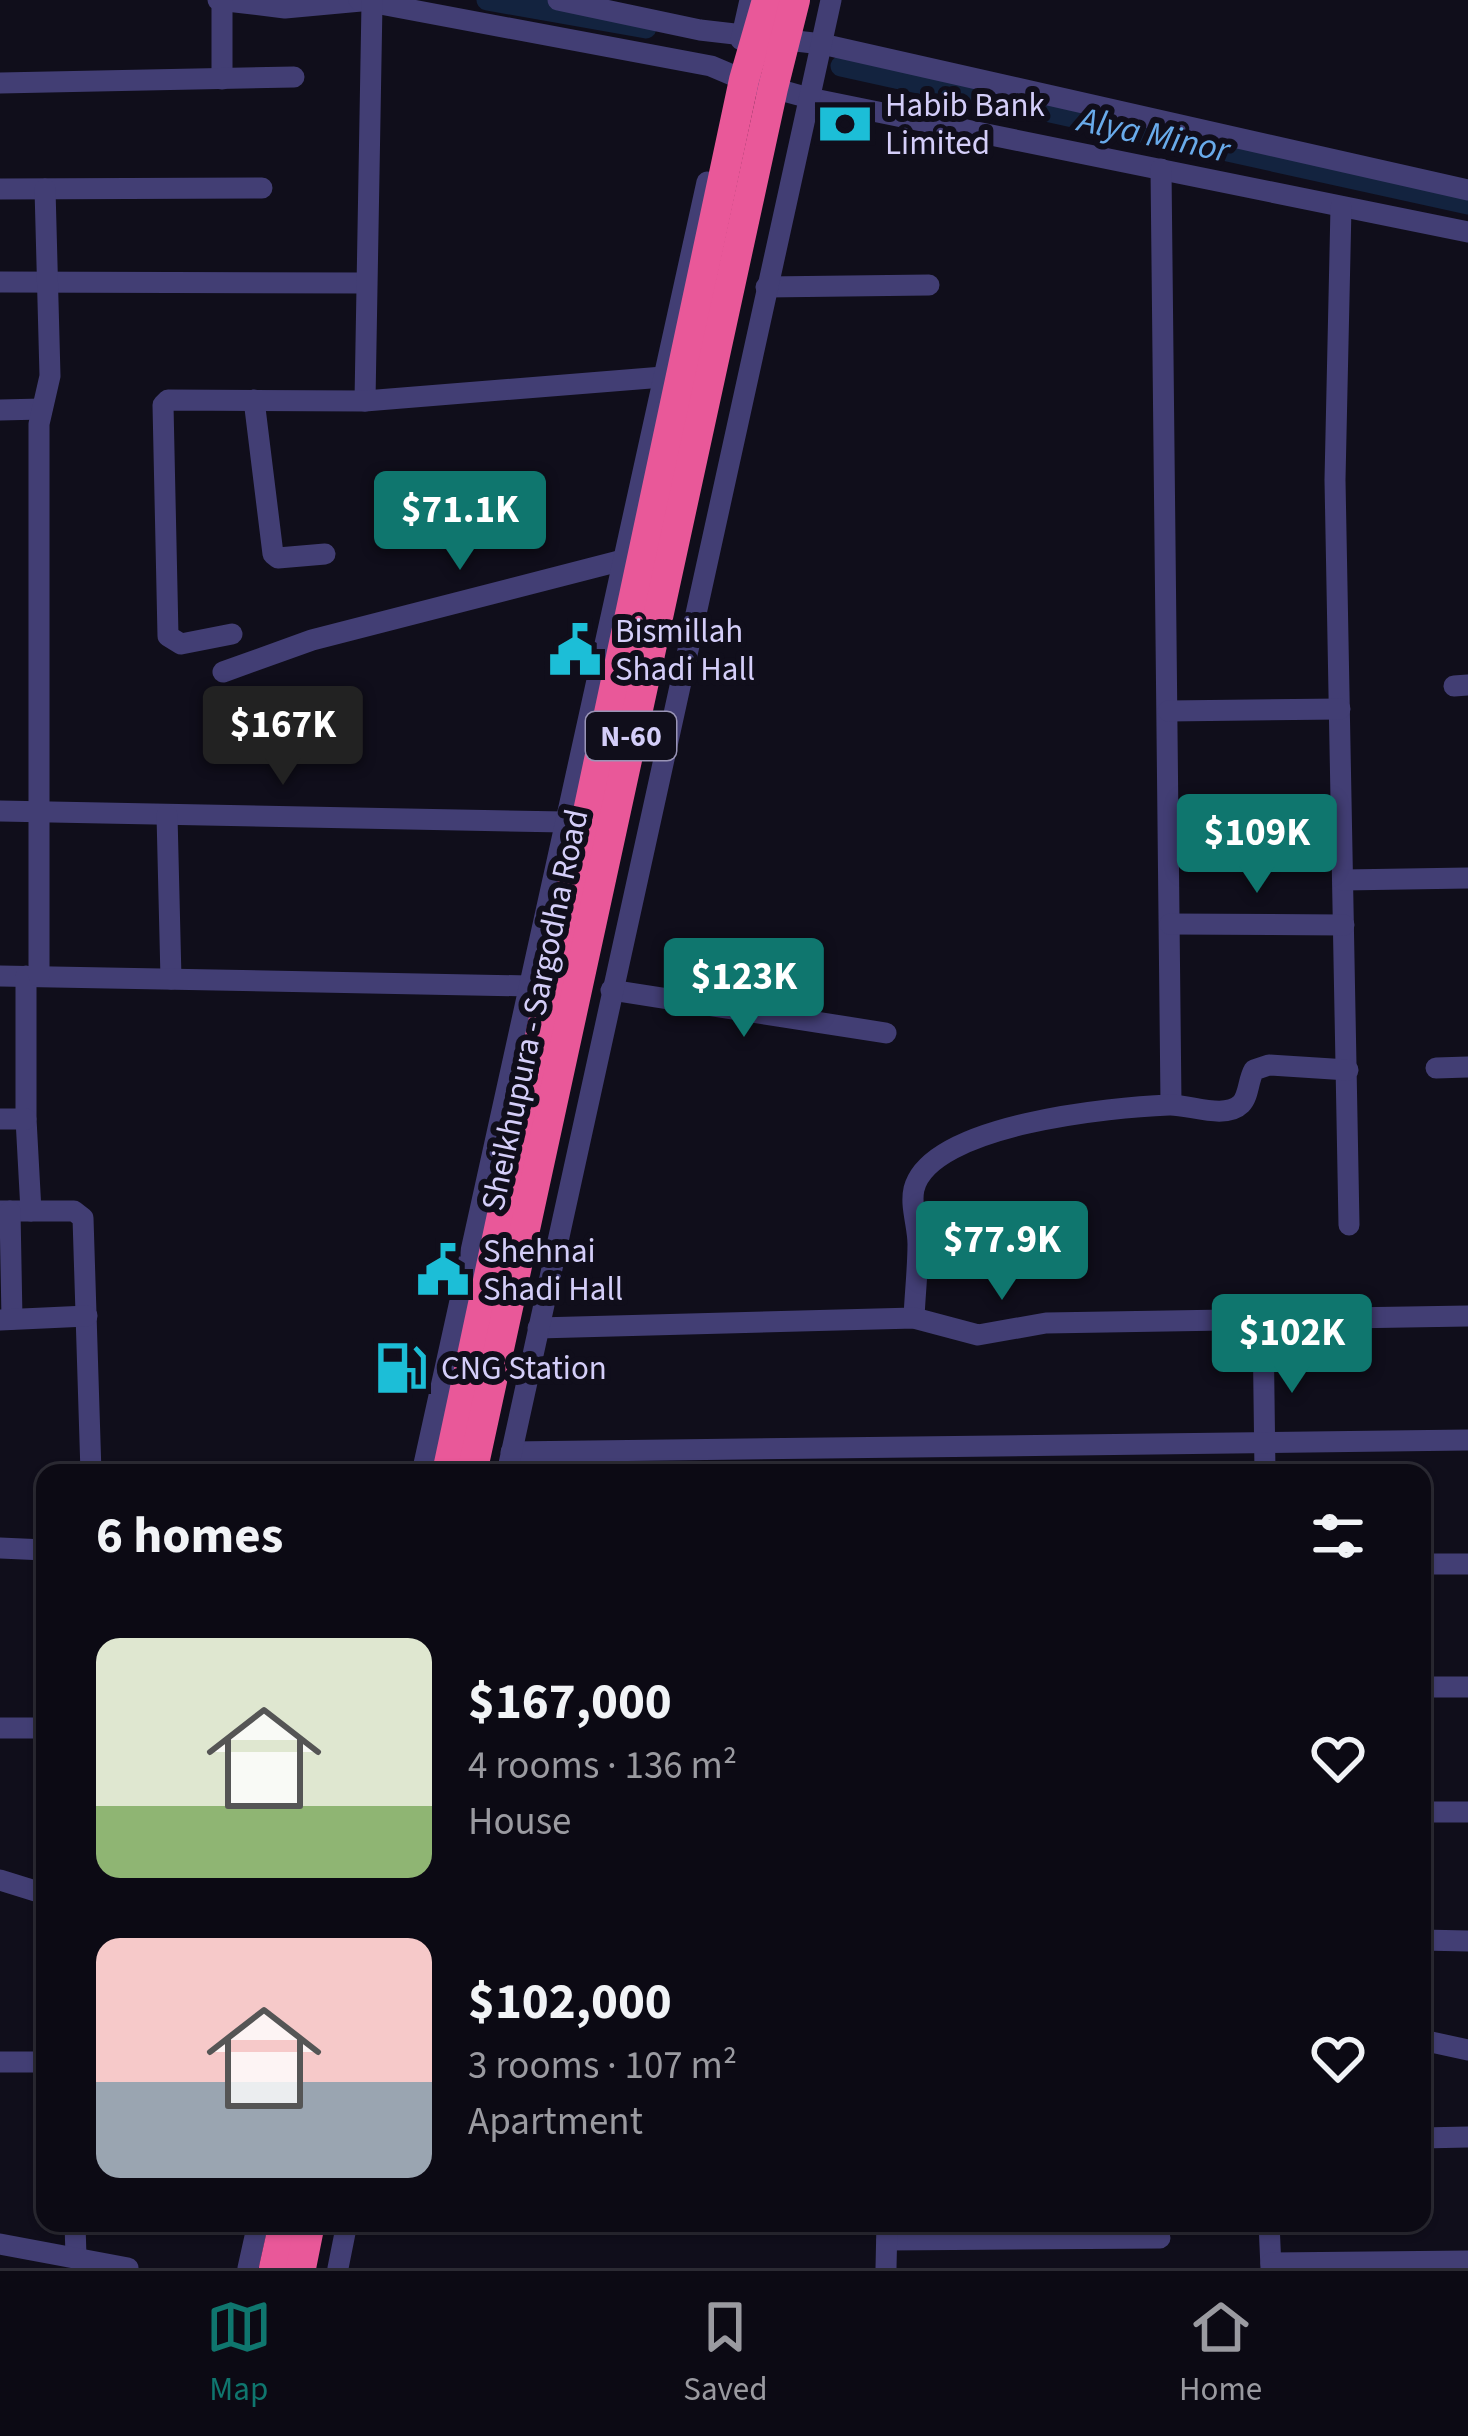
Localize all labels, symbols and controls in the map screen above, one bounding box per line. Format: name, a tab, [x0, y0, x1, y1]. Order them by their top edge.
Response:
place label: Habib Bank Limited	[885, 82, 1045, 167]
water label: Alya Minor	[1072, 94, 1236, 176]
bank icon: Habib Bank Limited	[816, 95, 874, 153]
pin: $71.1K	[362, 471, 558, 573]
text: $71.1K	[401, 482, 519, 538]
place label: Bismillah Shadi Hall	[615, 608, 755, 693]
public building icon: Bismillah Shadi Hall	[546, 621, 604, 679]
pin: $167K	[199, 686, 367, 788]
text: $167K	[230, 697, 336, 753]
road number: N-60	[586, 712, 676, 760]
pin: $109K	[1173, 794, 1341, 896]
street label: Sheikhupura - Sargodha Road	[469, 805, 601, 1215]
text: $109K	[1204, 805, 1310, 861]
pin: $123K	[660, 938, 828, 1040]
text: $123K	[691, 949, 797, 1005]
pin: $77.9K	[904, 1201, 1100, 1303]
text: $77.9K	[943, 1212, 1061, 1268]
place label: Shehnai Shadi Hall	[483, 1228, 623, 1313]
public building icon: Shehnai Shadi Hall	[414, 1241, 472, 1299]
pin: $102K	[1208, 1294, 1376, 1396]
text: $102K	[1239, 1305, 1345, 1361]
fuel station icon: CNG Station	[372, 1339, 430, 1397]
place label: CNG Station	[441, 1345, 607, 1392]
text: 6 homes	[96, 1500, 283, 1572]
icon: filters	[1305, 1503, 1371, 1569]
text: $167,000	[468, 1666, 672, 1738]
icon: home	[192, 1686, 336, 1830]
icon: heart	[1305, 1725, 1371, 1791]
text: 4 rooms · 136 m²	[468, 1738, 737, 1794]
text: House	[468, 1794, 571, 1850]
text: $102,000	[468, 1966, 672, 2038]
icon: home	[192, 1986, 336, 2130]
icon: heart	[1305, 2025, 1371, 2091]
text: 3 rooms · 107 m²	[468, 2038, 737, 2094]
text: Apartment	[468, 2094, 643, 2150]
tab: Map	[206, 2294, 272, 2413]
tab: Saved	[683, 2294, 768, 2413]
tab: Home	[1179, 2294, 1262, 2413]

